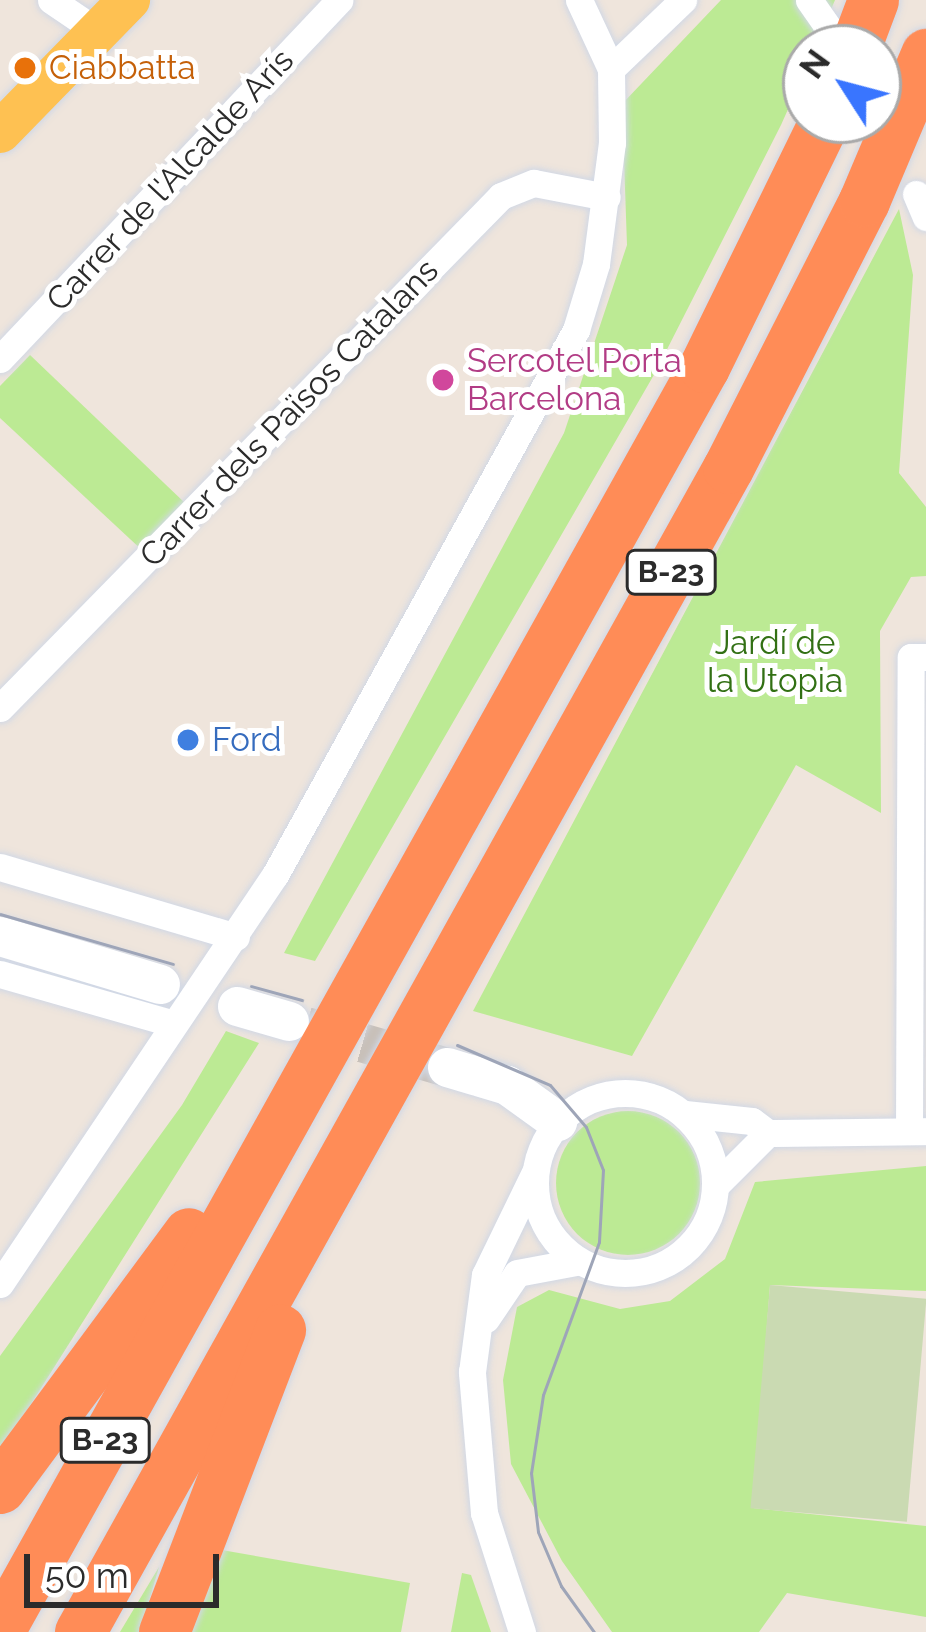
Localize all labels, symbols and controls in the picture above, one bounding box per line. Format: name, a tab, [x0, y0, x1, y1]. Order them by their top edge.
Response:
north arrow	[782, 24, 902, 144]
street label: Carrer de l'Alcalde Arís	[38, 40, 302, 320]
text: N	[792, 43, 838, 86]
place label: Ciabbatta	[49, 48, 195, 88]
marker: Ciabbatta	[12, 55, 38, 81]
street label: Carrer dels Països Catalans	[131, 251, 447, 575]
place label: Sercotel Porta Barcelona	[467, 341, 683, 419]
marker: Sercotel Porta Barcelona	[430, 367, 456, 393]
road number: B-23	[623, 548, 719, 596]
park label: Jardí de la Utopia	[707, 623, 843, 701]
place label: Ford	[212, 720, 282, 760]
marker: Ford	[175, 727, 201, 753]
road number: B-23	[57, 1416, 153, 1464]
scale bar	[30, 1530, 225, 1604]
text: 50 m	[45, 1554, 129, 1596]

